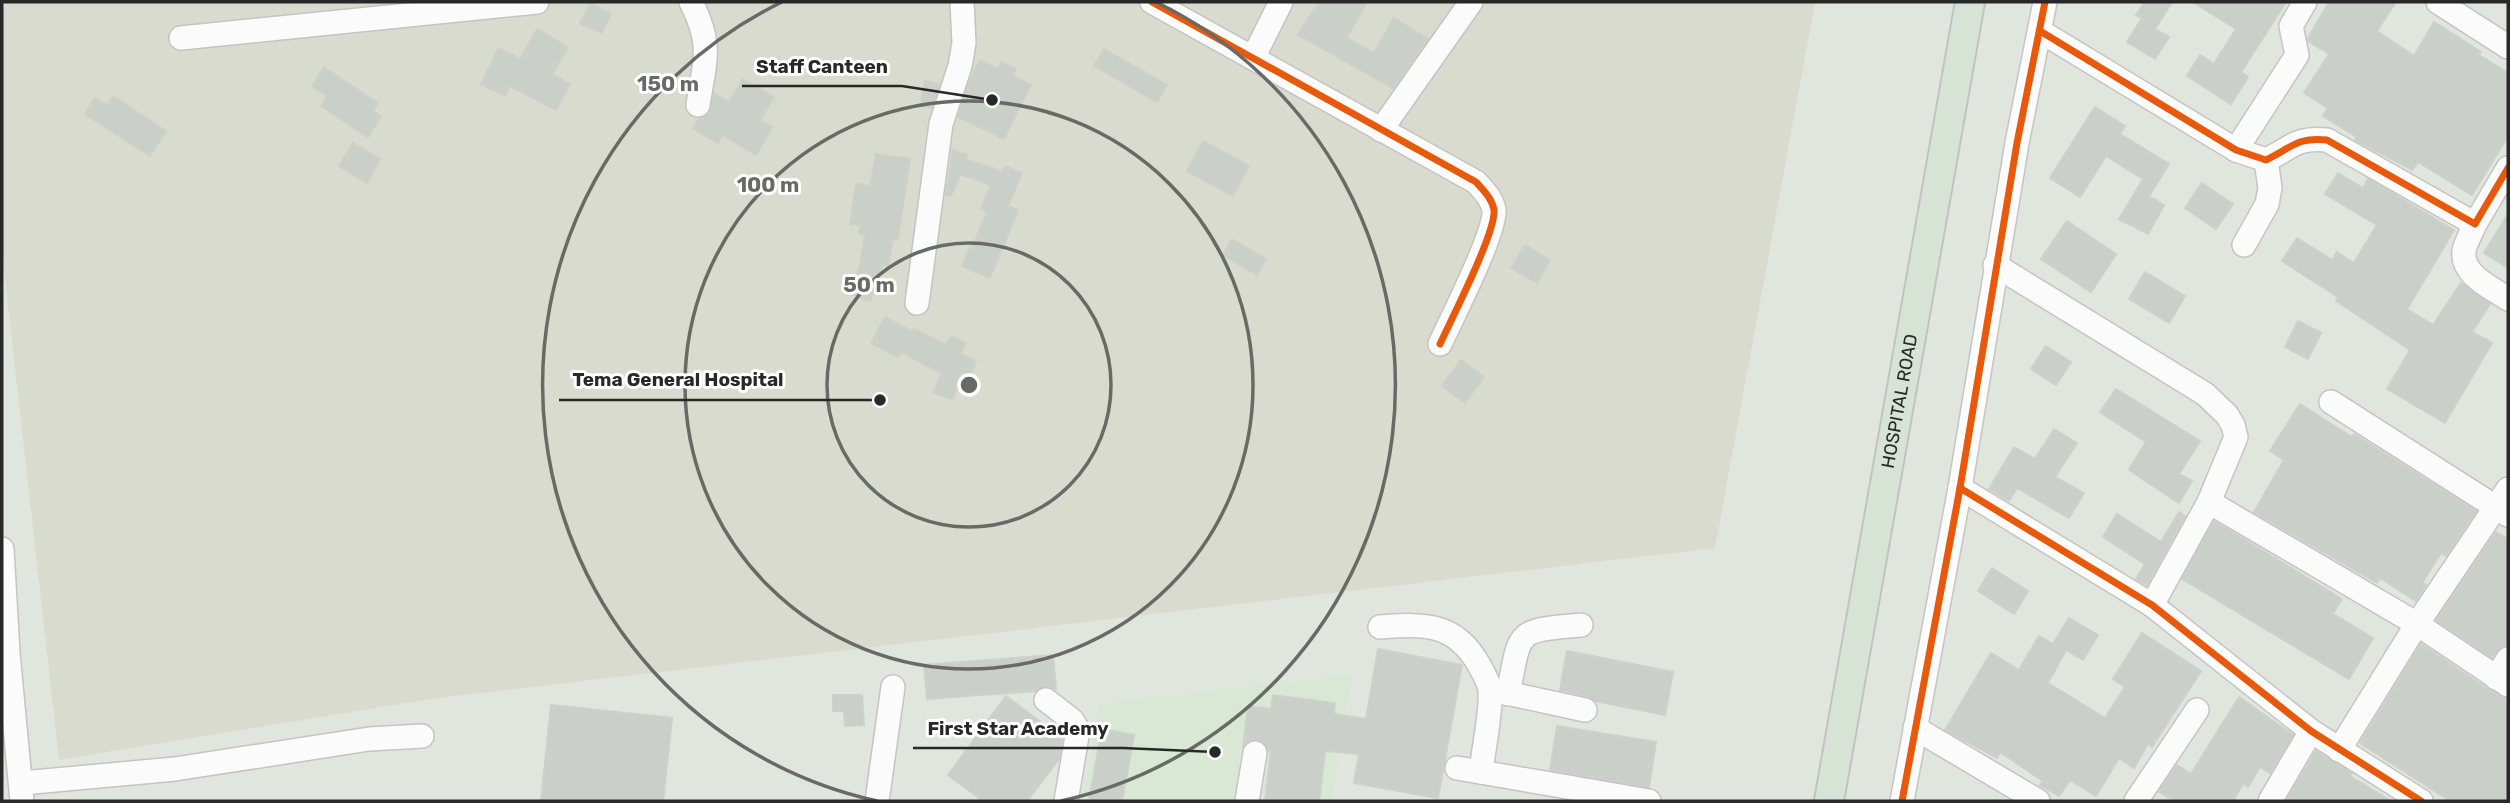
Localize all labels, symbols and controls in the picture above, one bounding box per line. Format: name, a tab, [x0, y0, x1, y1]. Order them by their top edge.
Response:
callout: Staff Canteen	[742, 46, 902, 86]
text: Staff Canteen	[756, 55, 888, 78]
text: 150 m	[637, 71, 699, 96]
text: 100 m	[737, 172, 799, 197]
text: 50 m	[843, 272, 895, 297]
street label: HOSPITAL ROAD	[1877, 332, 1922, 470]
callout: Tema General Hospital	[559, 360, 798, 400]
text: Tema General Hospital	[572, 368, 784, 391]
centre of rings	[957, 373, 981, 397]
callout: First Star Academy	[913, 708, 1123, 748]
text: First Star Academy	[927, 717, 1109, 740]

